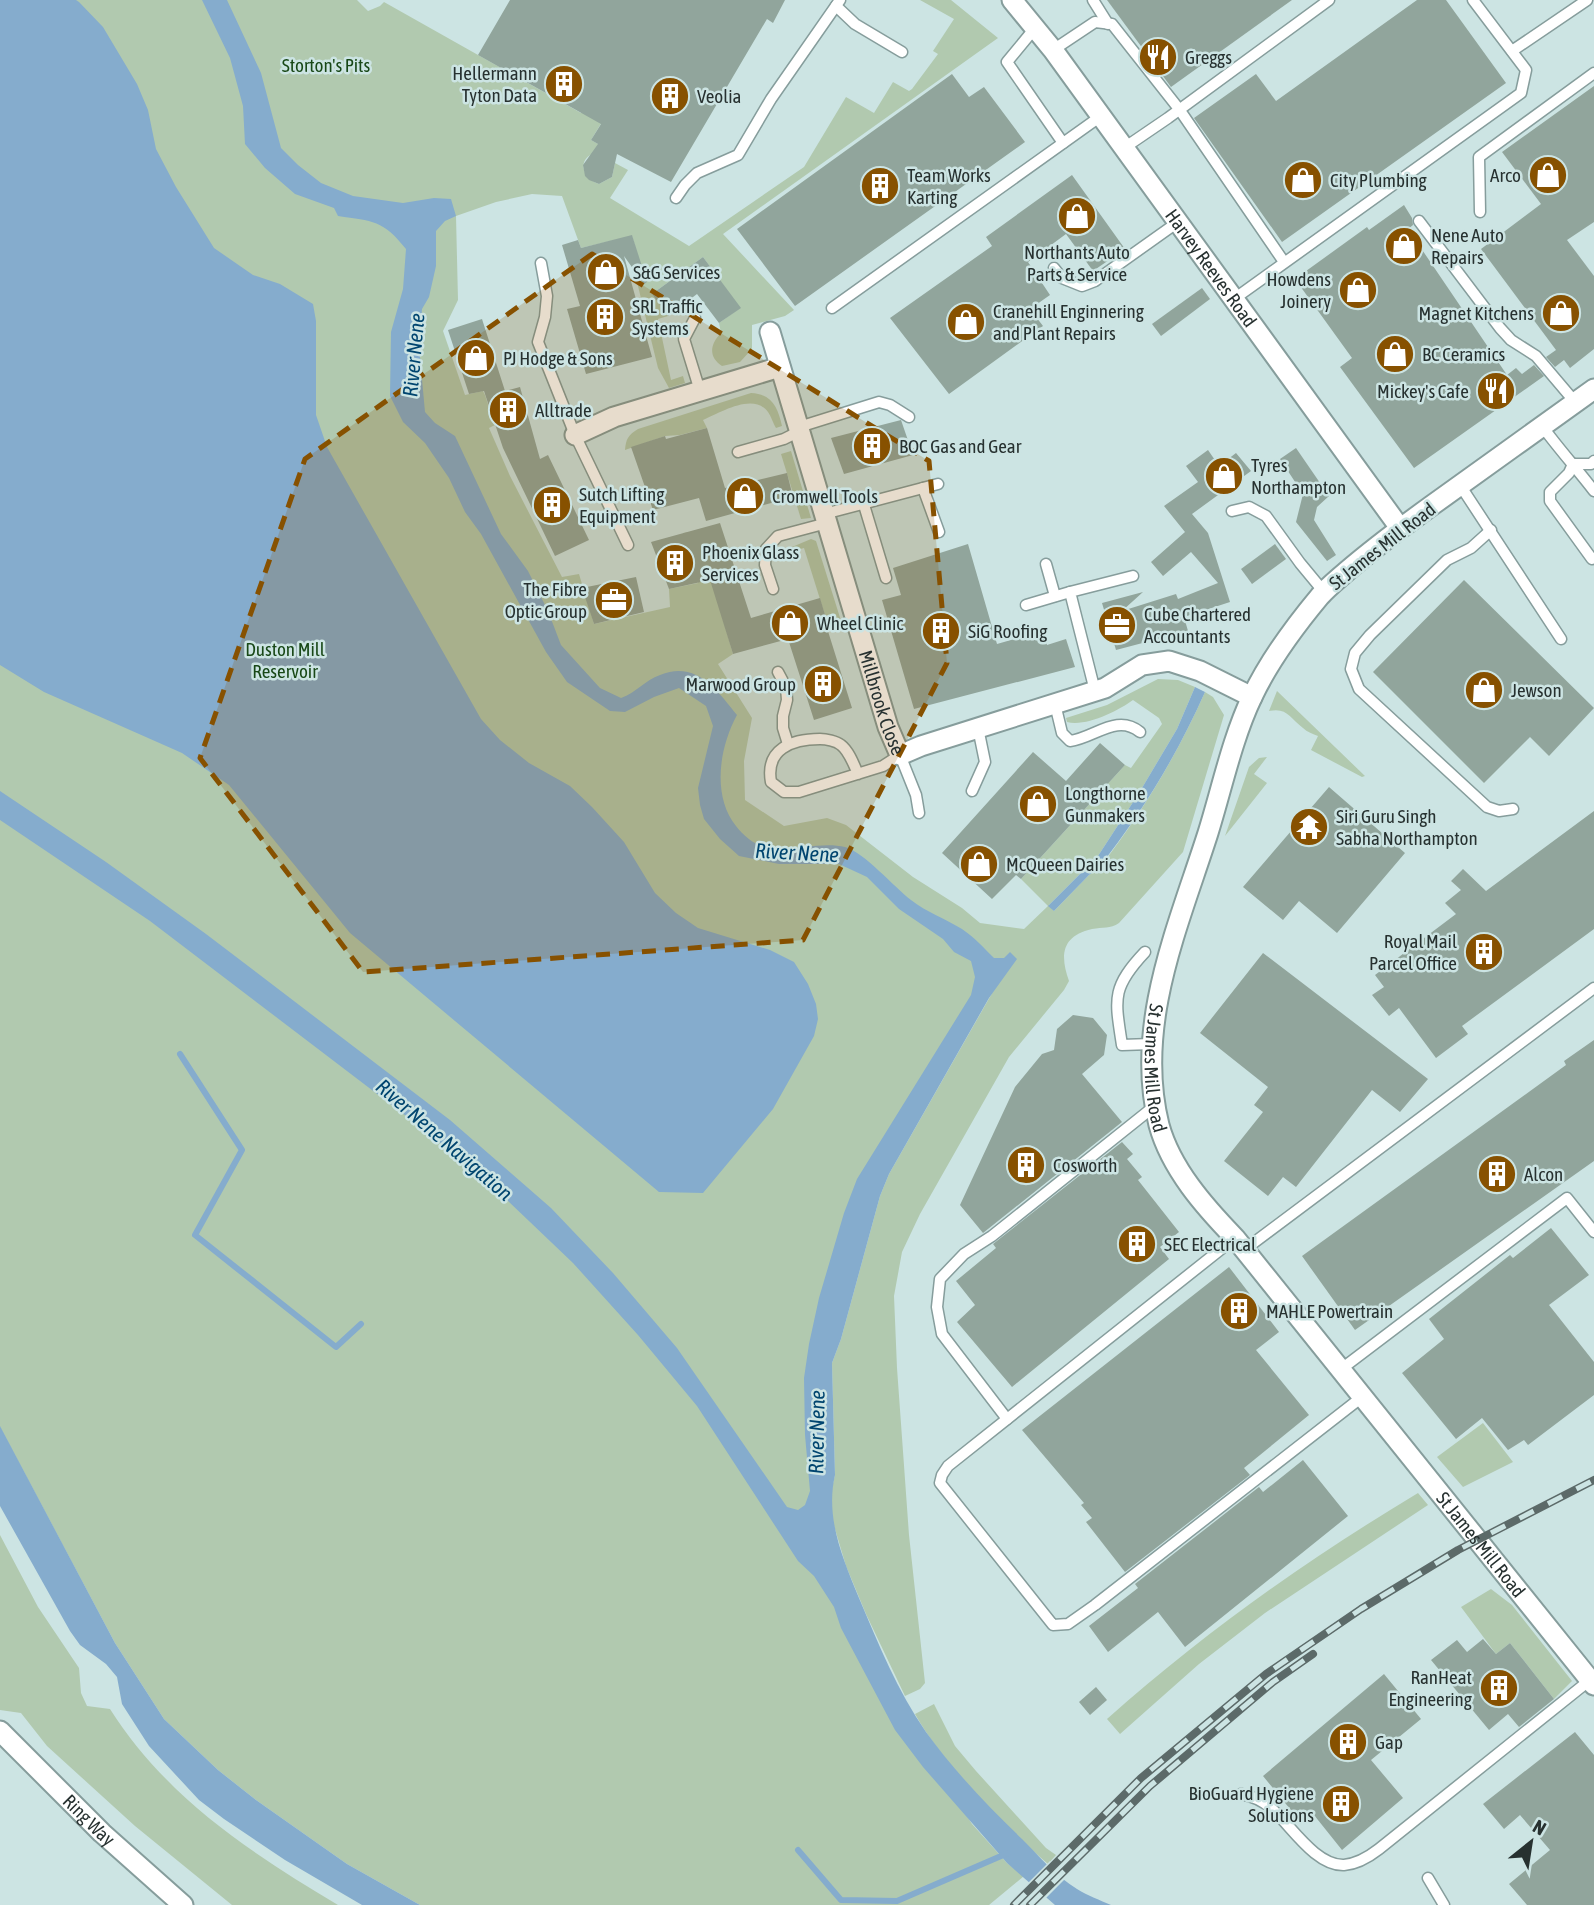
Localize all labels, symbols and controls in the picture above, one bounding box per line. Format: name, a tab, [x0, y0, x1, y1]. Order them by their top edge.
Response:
restaurant icon: Greggs	[1137, 36, 1179, 78]
place label: Greggs	[1185, 46, 1232, 68]
park label: Storton's Pits	[282, 54, 371, 76]
place label: Hellermann Tyton Data	[452, 62, 537, 106]
building icon: Hellermann Tyton Data	[543, 63, 585, 105]
building icon: Veolia	[649, 75, 691, 117]
place label: Veolia	[697, 85, 741, 107]
shop icon: Arco	[1527, 154, 1569, 196]
shop icon: City Plumbing	[1282, 159, 1324, 201]
place label: Team Works Karting	[907, 164, 991, 208]
place label: Arco	[1490, 164, 1521, 186]
building icon: Team Works Karting	[859, 165, 901, 207]
place label: City Plumbing	[1330, 169, 1428, 191]
shop icon: Northants Auto Parts & Service	[1056, 195, 1098, 237]
street label: Harvey Reeves Road	[1161, 205, 1261, 331]
place label: Nene Auto Repairs	[1431, 224, 1504, 268]
shop icon: Nene Auto Repairs	[1383, 225, 1425, 267]
place label: Northants Auto Parts & Service	[1024, 241, 1130, 285]
shop icon: S&G Services	[585, 251, 627, 293]
place label: S&G Services	[633, 261, 721, 283]
place label: Howdens Joinery	[1267, 268, 1331, 312]
shop icon: Howdens Joinery	[1337, 269, 1379, 311]
shop icon: Magnet Kitchens	[1540, 292, 1582, 334]
place label: SRL Traffic Systems	[632, 295, 703, 339]
building icon: SRL Traffic Systems	[584, 296, 626, 338]
place label: Cranehill Enginnering and Plant Repairs	[993, 300, 1145, 344]
shop icon: Cranehill Enginnering and Plant Repairs	[945, 301, 987, 343]
place label: Magnet Kitchens	[1419, 302, 1534, 324]
water label: River Nene	[397, 312, 429, 398]
shop icon: BC Ceramics	[1374, 333, 1416, 375]
shop icon: PJ Hodge & Sons	[455, 337, 497, 379]
place label: BC Ceramics	[1422, 343, 1505, 365]
place label: PJ Hodge & Sons	[503, 347, 613, 369]
restaurant icon: Mickey's Cafe	[1475, 370, 1517, 412]
place label: Mickey's Cafe	[1377, 380, 1469, 402]
building icon: Alltrade	[487, 389, 529, 431]
place label: Alltrade	[535, 399, 592, 421]
building icon: BOC Gas and Gear	[851, 425, 893, 467]
place label: BOC Gas and Gear	[899, 435, 1022, 457]
place label: Tyres Northampton	[1251, 454, 1346, 498]
shop icon: Tyres Northampton	[1203, 455, 1245, 497]
shop icon: Cromwell Tools	[724, 475, 766, 517]
place label: Sutch Lifting Equipment	[579, 483, 665, 527]
building icon: Sutch Lifting Equipment	[531, 484, 573, 526]
place label: Cromwell Tools	[772, 485, 878, 507]
street label: St James Mill Road	[1325, 498, 1439, 594]
place label: Phoenix Glass Services	[702, 541, 800, 585]
building icon: Phoenix Glass Services	[654, 542, 696, 584]
place label: The Fibre Optic Group	[505, 578, 587, 622]
office icon: The Fibre Optic Group	[593, 579, 635, 621]
shop icon: Wheel Clinic	[769, 602, 811, 644]
place label: Cube Chartered Accountants	[1144, 603, 1251, 647]
office icon: Cube Chartered Accountants	[1096, 604, 1138, 646]
building icon: SiG Roofing	[920, 610, 962, 652]
place label: Wheel Clinic	[817, 612, 904, 634]
place label: SiG Roofing	[968, 620, 1048, 642]
park label: Duston Mill Reservoir	[245, 638, 325, 682]
street label: Millbrook Close	[855, 648, 910, 758]
building icon: Marwood Group	[802, 663, 844, 705]
shop icon: Jewson	[1463, 669, 1505, 711]
place label: Marwood Group	[685, 673, 796, 695]
place label: Jewson	[1511, 679, 1562, 701]
place label: Longthorne Gunmakers	[1065, 782, 1146, 826]
shop icon: Longthorne Gunmakers	[1017, 783, 1059, 825]
place label: Siri Guru Singh Sabha Northampton	[1336, 805, 1478, 849]
temple icon: Siri Guru Singh Sabha Northampton	[1288, 806, 1330, 848]
water label: River Nene	[754, 838, 840, 866]
shop icon: McQueen Dairies	[958, 843, 1000, 885]
place label: McQueen Dairies	[1006, 853, 1124, 875]
place label: Royal Mail Parcel Office	[1369, 930, 1457, 974]
building icon: Royal Mail Parcel Office	[1463, 931, 1505, 973]
street label: St James Mill Road	[1141, 1002, 1172, 1135]
water label: River Nene Navigation	[372, 1074, 518, 1205]
building icon: Cosworth	[1005, 1144, 1047, 1186]
building icon: Alcon	[1476, 1153, 1518, 1195]
place label: Cosworth	[1053, 1154, 1117, 1176]
place label: Alcon	[1524, 1163, 1563, 1185]
building icon: SEC Electrical	[1116, 1223, 1158, 1265]
place label: SEC Electrical	[1164, 1233, 1256, 1255]
building icon: MAHLE Powertrain	[1218, 1290, 1260, 1332]
place label: MAHLE Powertrain	[1266, 1300, 1393, 1322]
water label: River Nene	[803, 1390, 829, 1474]
street label: St James Mill Road	[1432, 1487, 1530, 1602]
place label: RanHeat Engineering	[1388, 1666, 1473, 1710]
building icon: RanHeat Engineering	[1478, 1667, 1520, 1709]
building icon: Gap	[1327, 1721, 1369, 1763]
place label: Gap	[1375, 1731, 1403, 1753]
place label: BioGuard Hygiene Solutions	[1189, 1782, 1314, 1826]
building icon: BioGuard Hygiene Solutions	[1320, 1783, 1362, 1825]
street label: Ring Way	[59, 1790, 120, 1850]
north arrow	[1496, 1807, 1566, 1877]
text: N	[1529, 1815, 1550, 1840]

